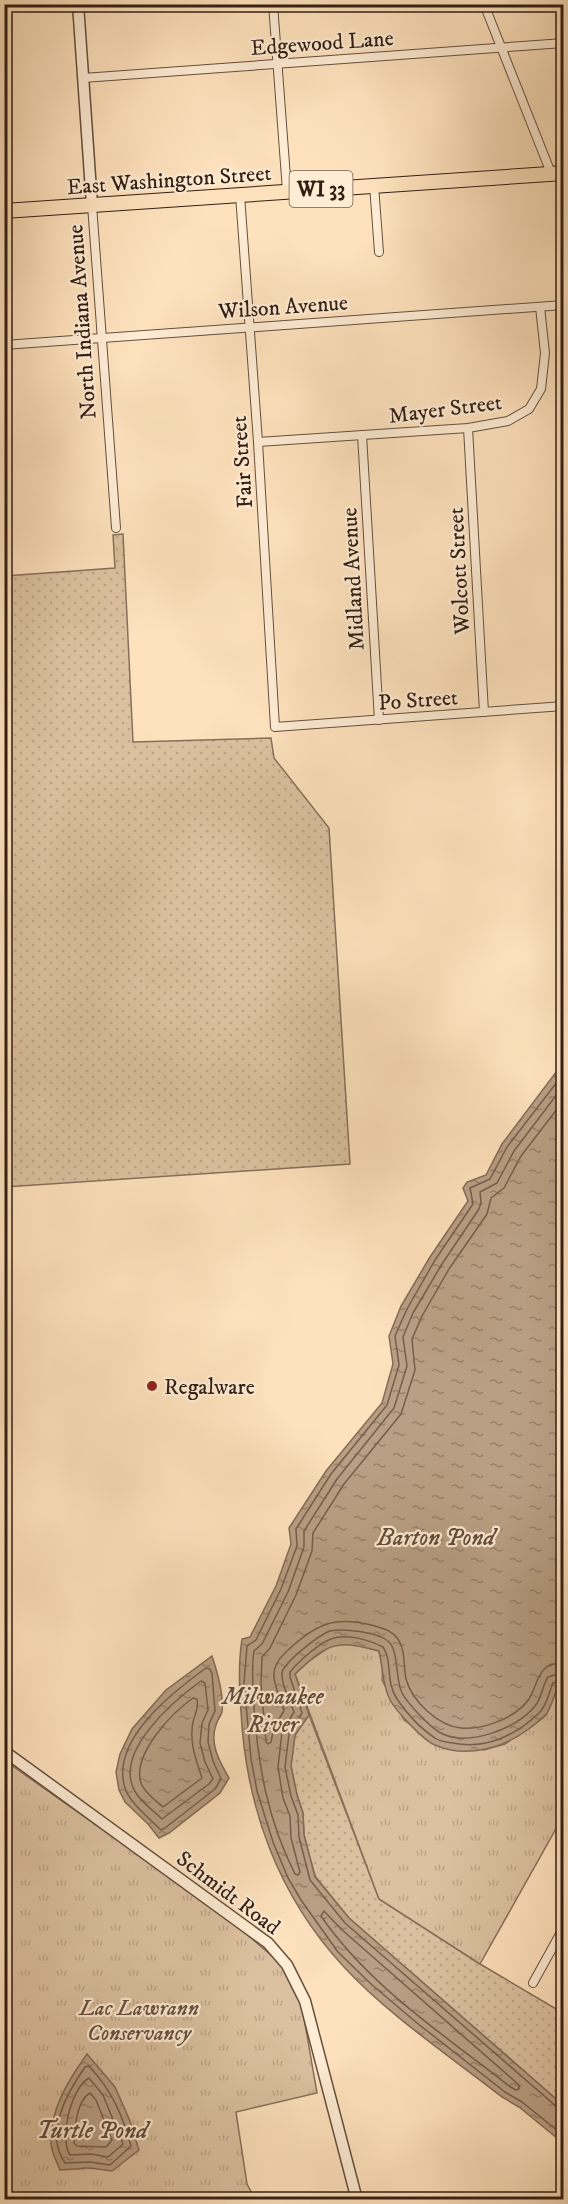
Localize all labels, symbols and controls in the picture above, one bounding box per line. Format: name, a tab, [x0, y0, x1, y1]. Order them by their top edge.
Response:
street label: Edgewood Lane	[250, 25, 394, 62]
street label: East Washington Street	[66, 160, 272, 201]
road number: WI 33	[290, 171, 352, 207]
street label: North Indiana Avenue	[62, 224, 103, 420]
street label: Wilson Avenue	[216, 289, 349, 326]
street label: Mayer Street	[387, 389, 503, 430]
street label: Fair Street	[226, 415, 259, 509]
street label: Midland Avenue	[336, 507, 371, 651]
street label: Wolcott Street	[443, 507, 476, 636]
street label: Po Street	[377, 684, 459, 717]
place label: Regalware	[164, 1374, 255, 1401]
marker: Regalware	[145, 1379, 159, 1393]
water label: Barton Pond	[376, 1523, 498, 1553]
water label: Milwaukee River	[220, 1682, 324, 1740]
street label: Schmidt Road	[171, 1845, 285, 1941]
park label: Lac Lawrann Conservancy	[77, 1995, 199, 2047]
water label: Turtle Pond	[36, 2116, 151, 2146]

